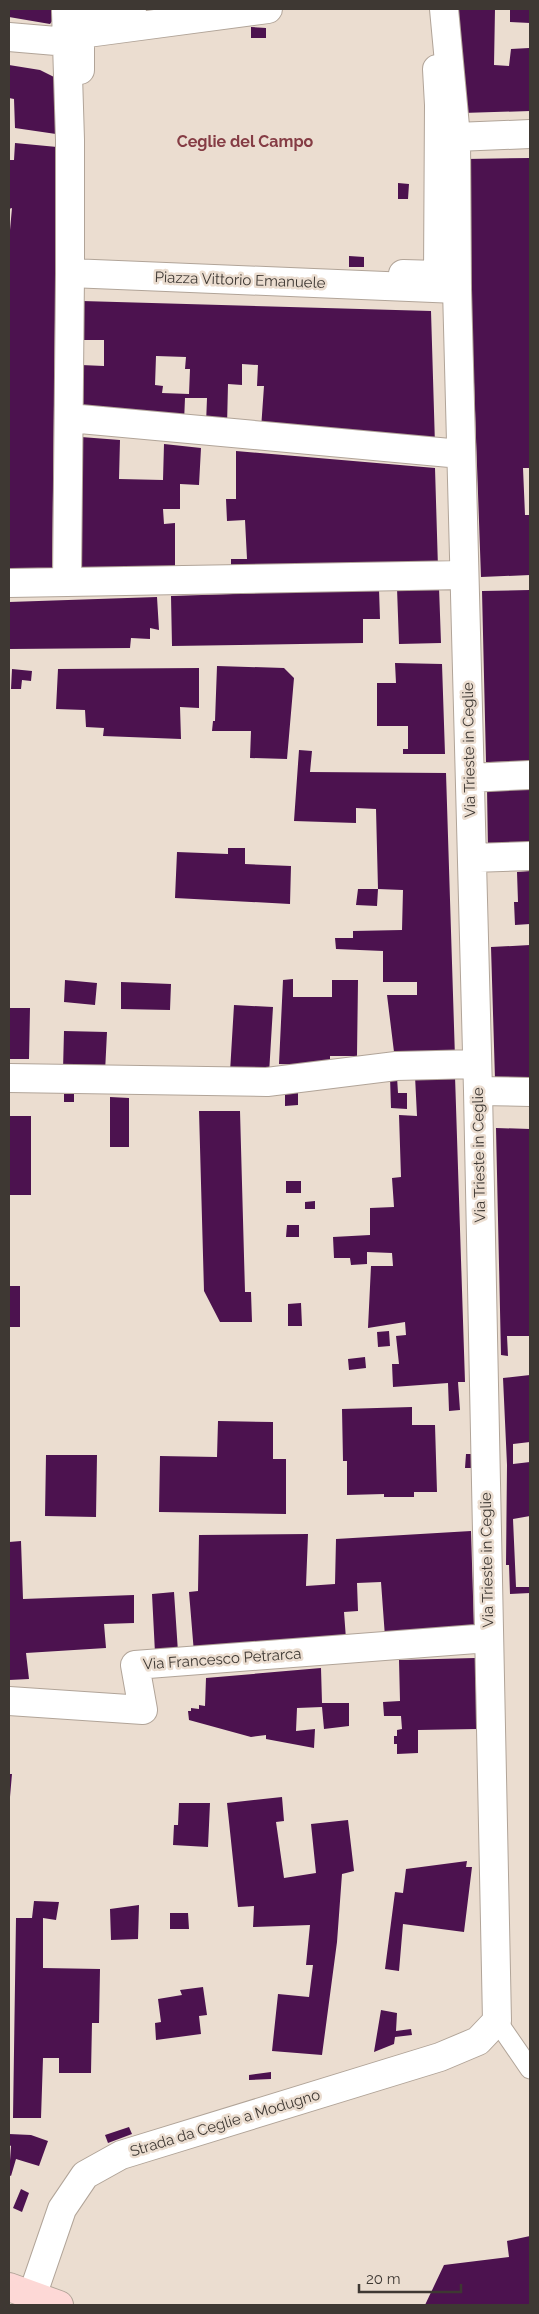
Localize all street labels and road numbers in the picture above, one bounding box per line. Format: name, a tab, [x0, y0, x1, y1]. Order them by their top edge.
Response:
street label: Piazza Vittorio Emanuele	[154, 268, 326, 292]
street label: Via Trieste in Ceglie	[459, 682, 479, 818]
street label: Via Trieste in Ceglie	[469, 1087, 489, 1223]
street label: Via Trieste in Ceglie	[477, 1492, 497, 1628]
street label: Via Francesco Petrarca	[142, 1644, 302, 1674]
street label: Strada da Ceglie a Modugno	[128, 2085, 322, 2160]

